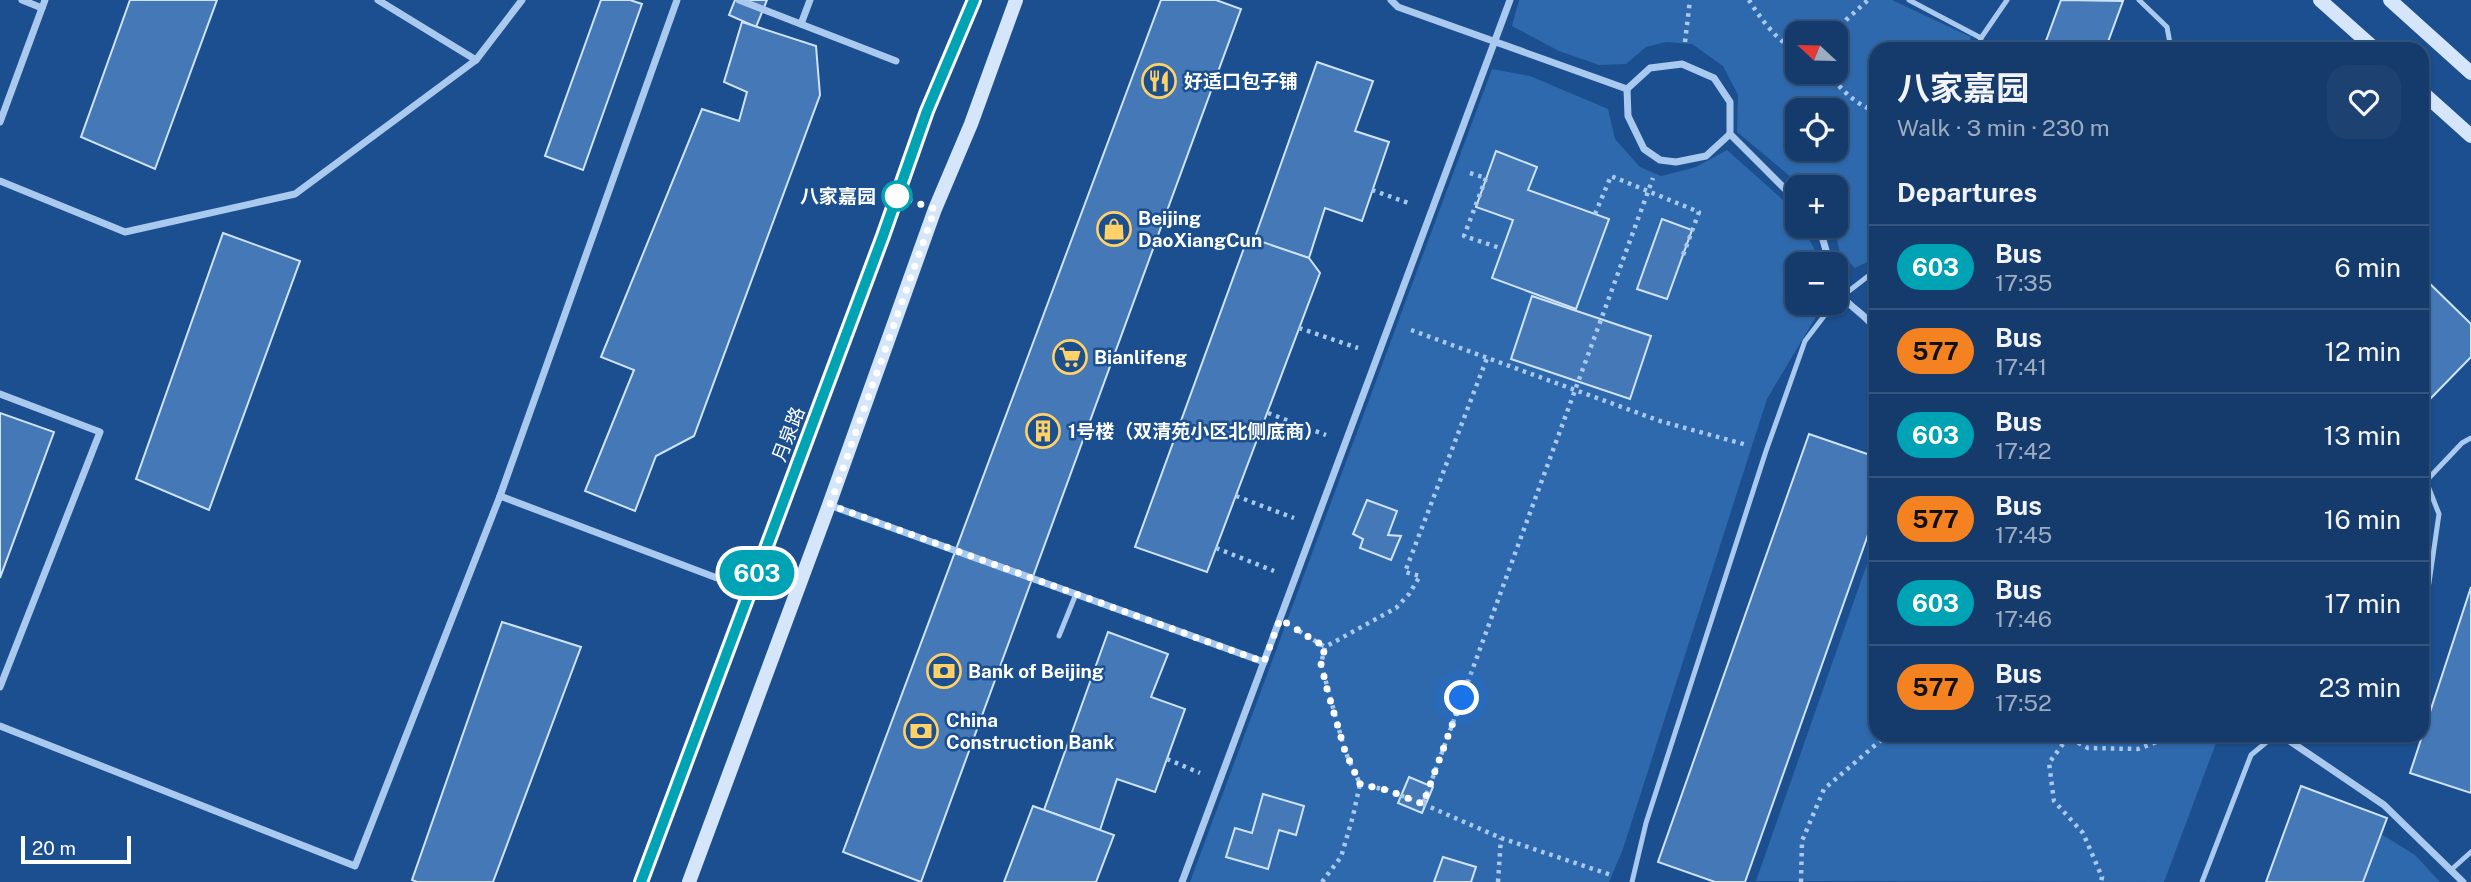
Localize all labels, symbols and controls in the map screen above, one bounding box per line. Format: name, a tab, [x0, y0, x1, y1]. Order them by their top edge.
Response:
north arrow	[1785, 21, 1848, 84]
map controls	[1785, 21, 1848, 315]
restaurant icon: 好适口包子铺	[1140, 62, 1178, 100]
button: heart	[2327, 65, 2401, 139]
text: 八家嘉园	[1897, 69, 2029, 107]
place label: 好适口包子铺	[1184, 70, 1298, 92]
button: locate	[1785, 98, 1848, 161]
text: Walk · 3 min · 230 m	[1897, 114, 2110, 141]
button: +	[1785, 175, 1848, 238]
text: Departures	[1897, 177, 2037, 208]
marker: 八家嘉园	[882, 181, 912, 211]
place label: 八家嘉园	[800, 185, 876, 207]
place label: Beijing DaoXiangCun	[1138, 207, 1262, 251]
shop icon: Beijing DaoXiangCun	[1095, 210, 1133, 248]
text: Bus	[1995, 238, 2042, 269]
button: −	[1785, 252, 1848, 315]
text: 6 min	[2334, 252, 2401, 283]
text: 603	[1912, 253, 1959, 281]
text: 17:35	[1995, 269, 2053, 296]
text: Bus	[1995, 322, 2042, 353]
text: 12 min	[2325, 336, 2401, 367]
text: 577	[1912, 337, 1959, 365]
supermarket icon: Bianlifeng	[1051, 338, 1089, 376]
place label: Bianlifeng	[1094, 346, 1187, 368]
text: 17:41	[1995, 353, 2047, 380]
street label: 月泉路	[768, 403, 808, 465]
text: Bus	[1995, 406, 2042, 437]
building icon: 1号楼（双清苑小区北侧底商）	[1024, 412, 1062, 450]
place label: 1号楼（双清苑小区北侧底商）	[1068, 420, 1323, 442]
text: 13 min	[2324, 420, 2401, 451]
text: 603	[1912, 421, 1959, 449]
text: 17:42	[1995, 437, 2051, 464]
text: Bus	[1995, 490, 2042, 521]
text: 16 min	[2324, 504, 2401, 535]
text: 577	[1912, 505, 1959, 533]
text: 17:45	[1995, 521, 2052, 548]
line badge: 603	[717, 550, 797, 596]
text: 603	[733, 559, 781, 587]
text: Bus	[1995, 574, 2042, 605]
text: 17 min	[2324, 588, 2401, 619]
text: 603	[1912, 589, 1959, 617]
text: 17:46	[1995, 605, 2052, 632]
bank icon: Bank of Beijing	[925, 652, 963, 690]
text: Bus	[1995, 658, 2042, 689]
place label: Bank of Beijing	[968, 660, 1104, 682]
text: 23 min	[2319, 672, 2401, 703]
text: 577	[1912, 673, 1959, 701]
your location	[1444, 680, 1479, 715]
text: 17:52	[1995, 689, 2052, 716]
place label: China Construction Bank	[946, 709, 1114, 753]
bank icon: China Construction Bank	[902, 712, 940, 750]
scale bar	[21, 833, 131, 865]
text: 20 m	[32, 837, 76, 859]

